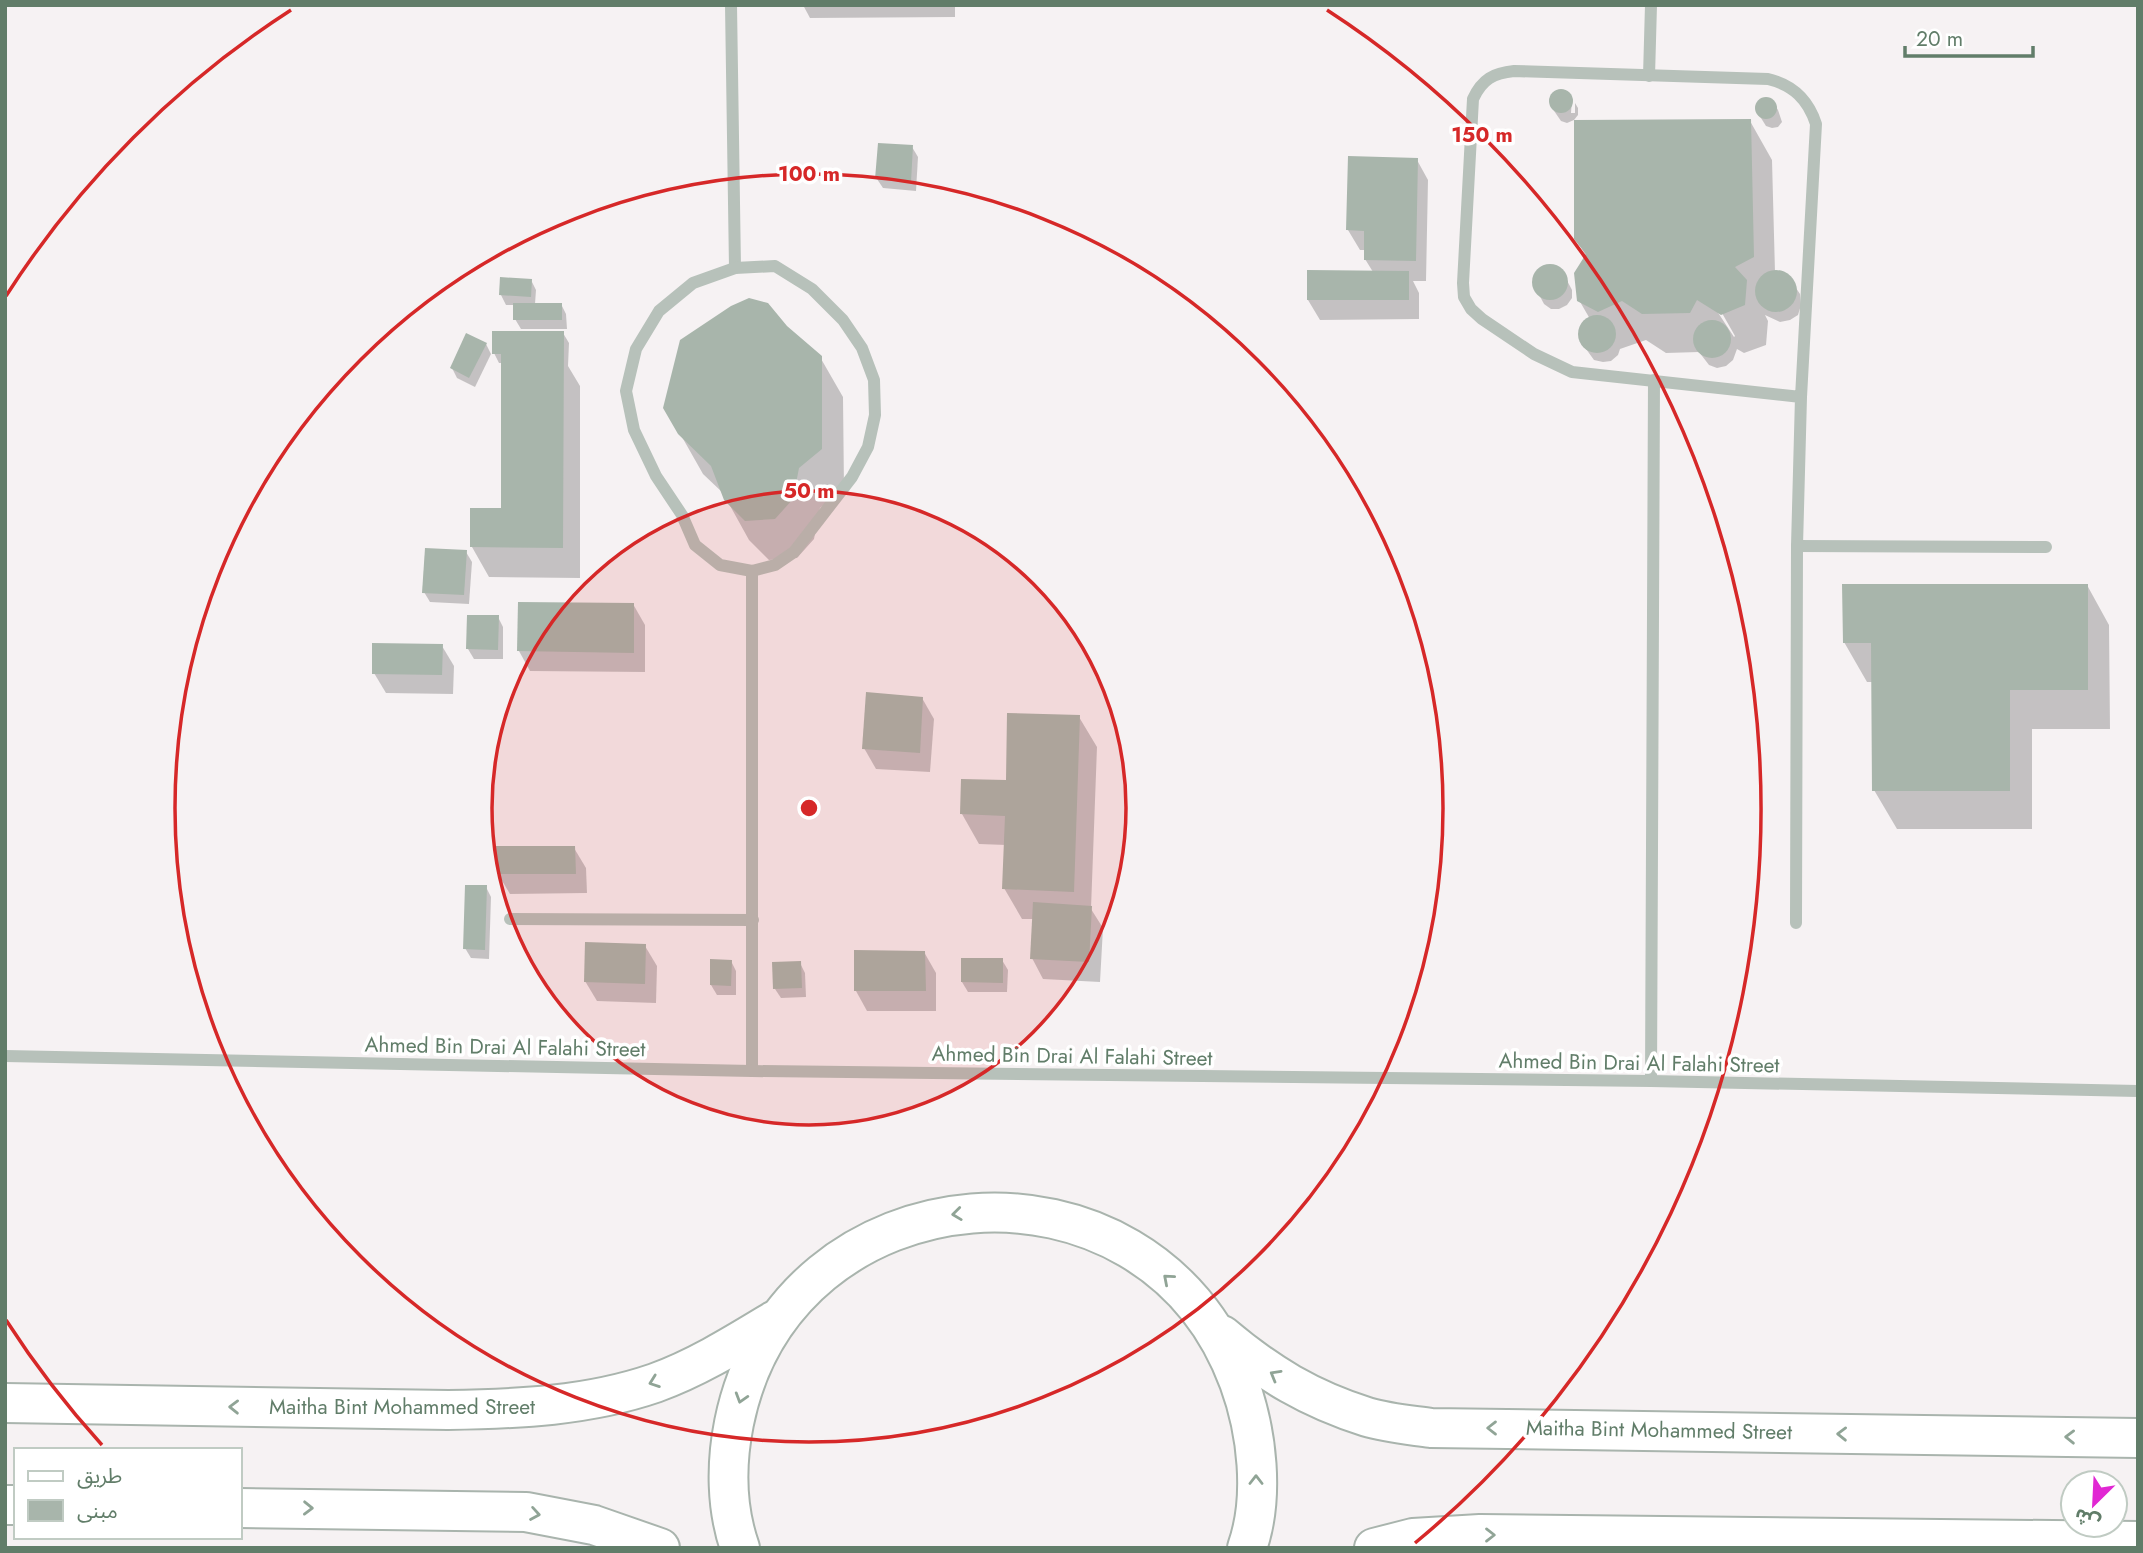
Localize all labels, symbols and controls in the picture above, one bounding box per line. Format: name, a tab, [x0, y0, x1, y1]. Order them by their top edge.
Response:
scale bar	[1905, 14, 2033, 58]
text: 20 m	[1916, 24, 1963, 54]
text: 150 m	[1451, 120, 1513, 150]
text: 100 m	[778, 159, 840, 189]
text: 50 m	[784, 476, 834, 506]
centre of rings	[797, 796, 821, 820]
street label: Ahmed Bin Drai Al Falahi Street	[364, 1030, 646, 1064]
street label: Ahmed Bin Drai Al Falahi Street	[931, 1039, 1213, 1073]
street label: Ahmed Bin Drai Al Falahi Street	[1498, 1046, 1780, 1080]
one-way arrow	[952, 1207, 963, 1222]
one-way arrow	[1163, 1275, 1176, 1287]
one-way arrow	[1270, 1370, 1282, 1383]
one-way arrow	[649, 1374, 661, 1388]
one-way arrow	[734, 1391, 749, 1403]
street label: Maitha Bint Mohammed Street	[269, 1392, 535, 1422]
one-way arrow	[228, 1399, 239, 1414]
street label: Maitha Bint Mohammed Street	[1526, 1413, 1792, 1447]
one-way arrow	[1486, 1420, 1497, 1436]
one-way arrow	[1836, 1426, 1847, 1441]
one-way arrow	[2064, 1430, 2075, 1445]
legend	[14, 1448, 242, 1539]
text: طريق	[77, 1461, 122, 1491]
north arrow	[2059, 1469, 2129, 1539]
one-way arrow	[1248, 1475, 1264, 1485]
text: مبنى	[77, 1496, 118, 1526]
one-way arrow	[303, 1500, 314, 1516]
text: ش	[2070, 1501, 2105, 1537]
one-way arrow	[529, 1506, 541, 1521]
one-way arrow	[1485, 1527, 1496, 1542]

